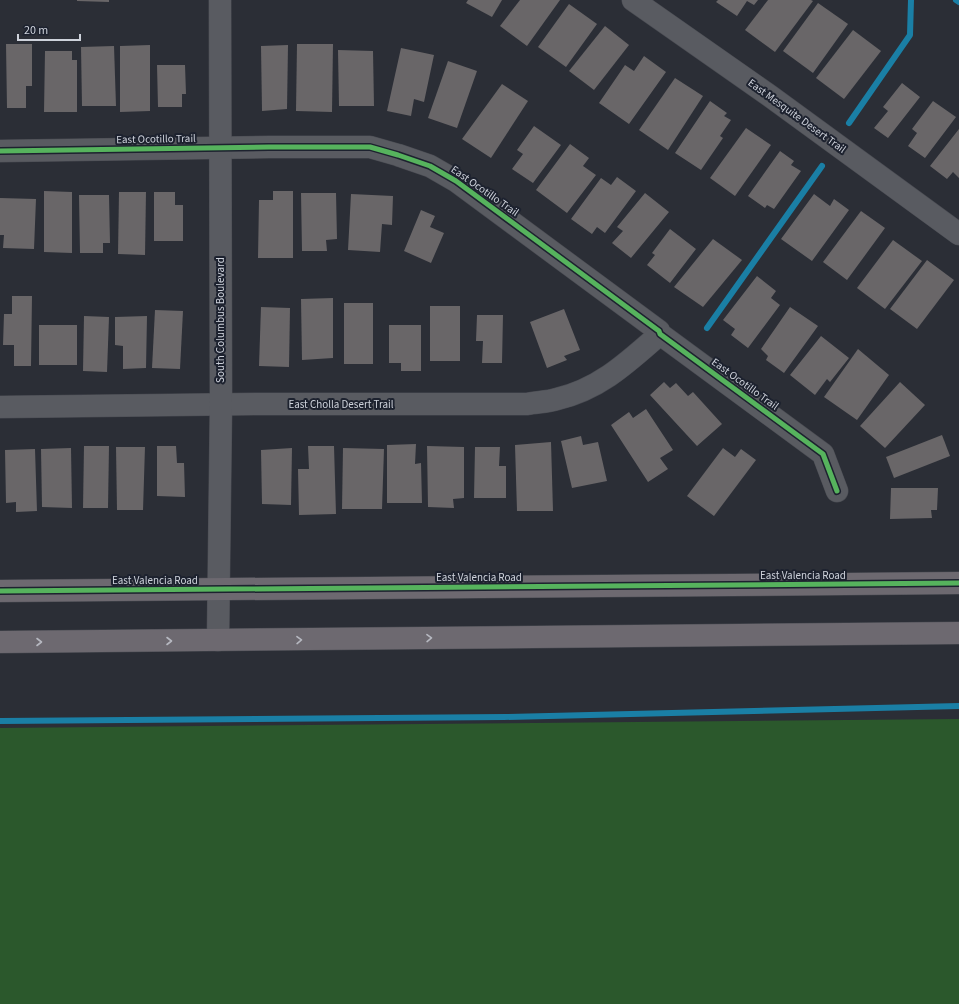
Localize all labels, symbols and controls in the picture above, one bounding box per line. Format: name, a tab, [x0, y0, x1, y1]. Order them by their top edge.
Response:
scale bar	[18, 16, 80, 42]
text: 20 m	[24, 22, 48, 39]
street label: East Mesquite Desert Trail	[745, 75, 849, 157]
street label: East Ocotillo Trail	[116, 131, 196, 147]
street label: East Ocotillo Trail	[448, 162, 522, 220]
street label: South Columbus Boulevard	[213, 257, 228, 383]
street label: East Ocotillo Trail	[708, 355, 782, 414]
street label: East Cholla Desert Trail	[288, 397, 394, 412]
street label: East Valencia Road	[760, 568, 846, 583]
street label: East Valencia Road	[436, 570, 522, 585]
street label: East Valencia Road	[112, 573, 198, 588]
one-way arrow	[426, 634, 432, 642]
one-way arrow	[296, 636, 302, 644]
one-way arrow	[166, 637, 172, 645]
one-way arrow	[36, 638, 42, 646]

